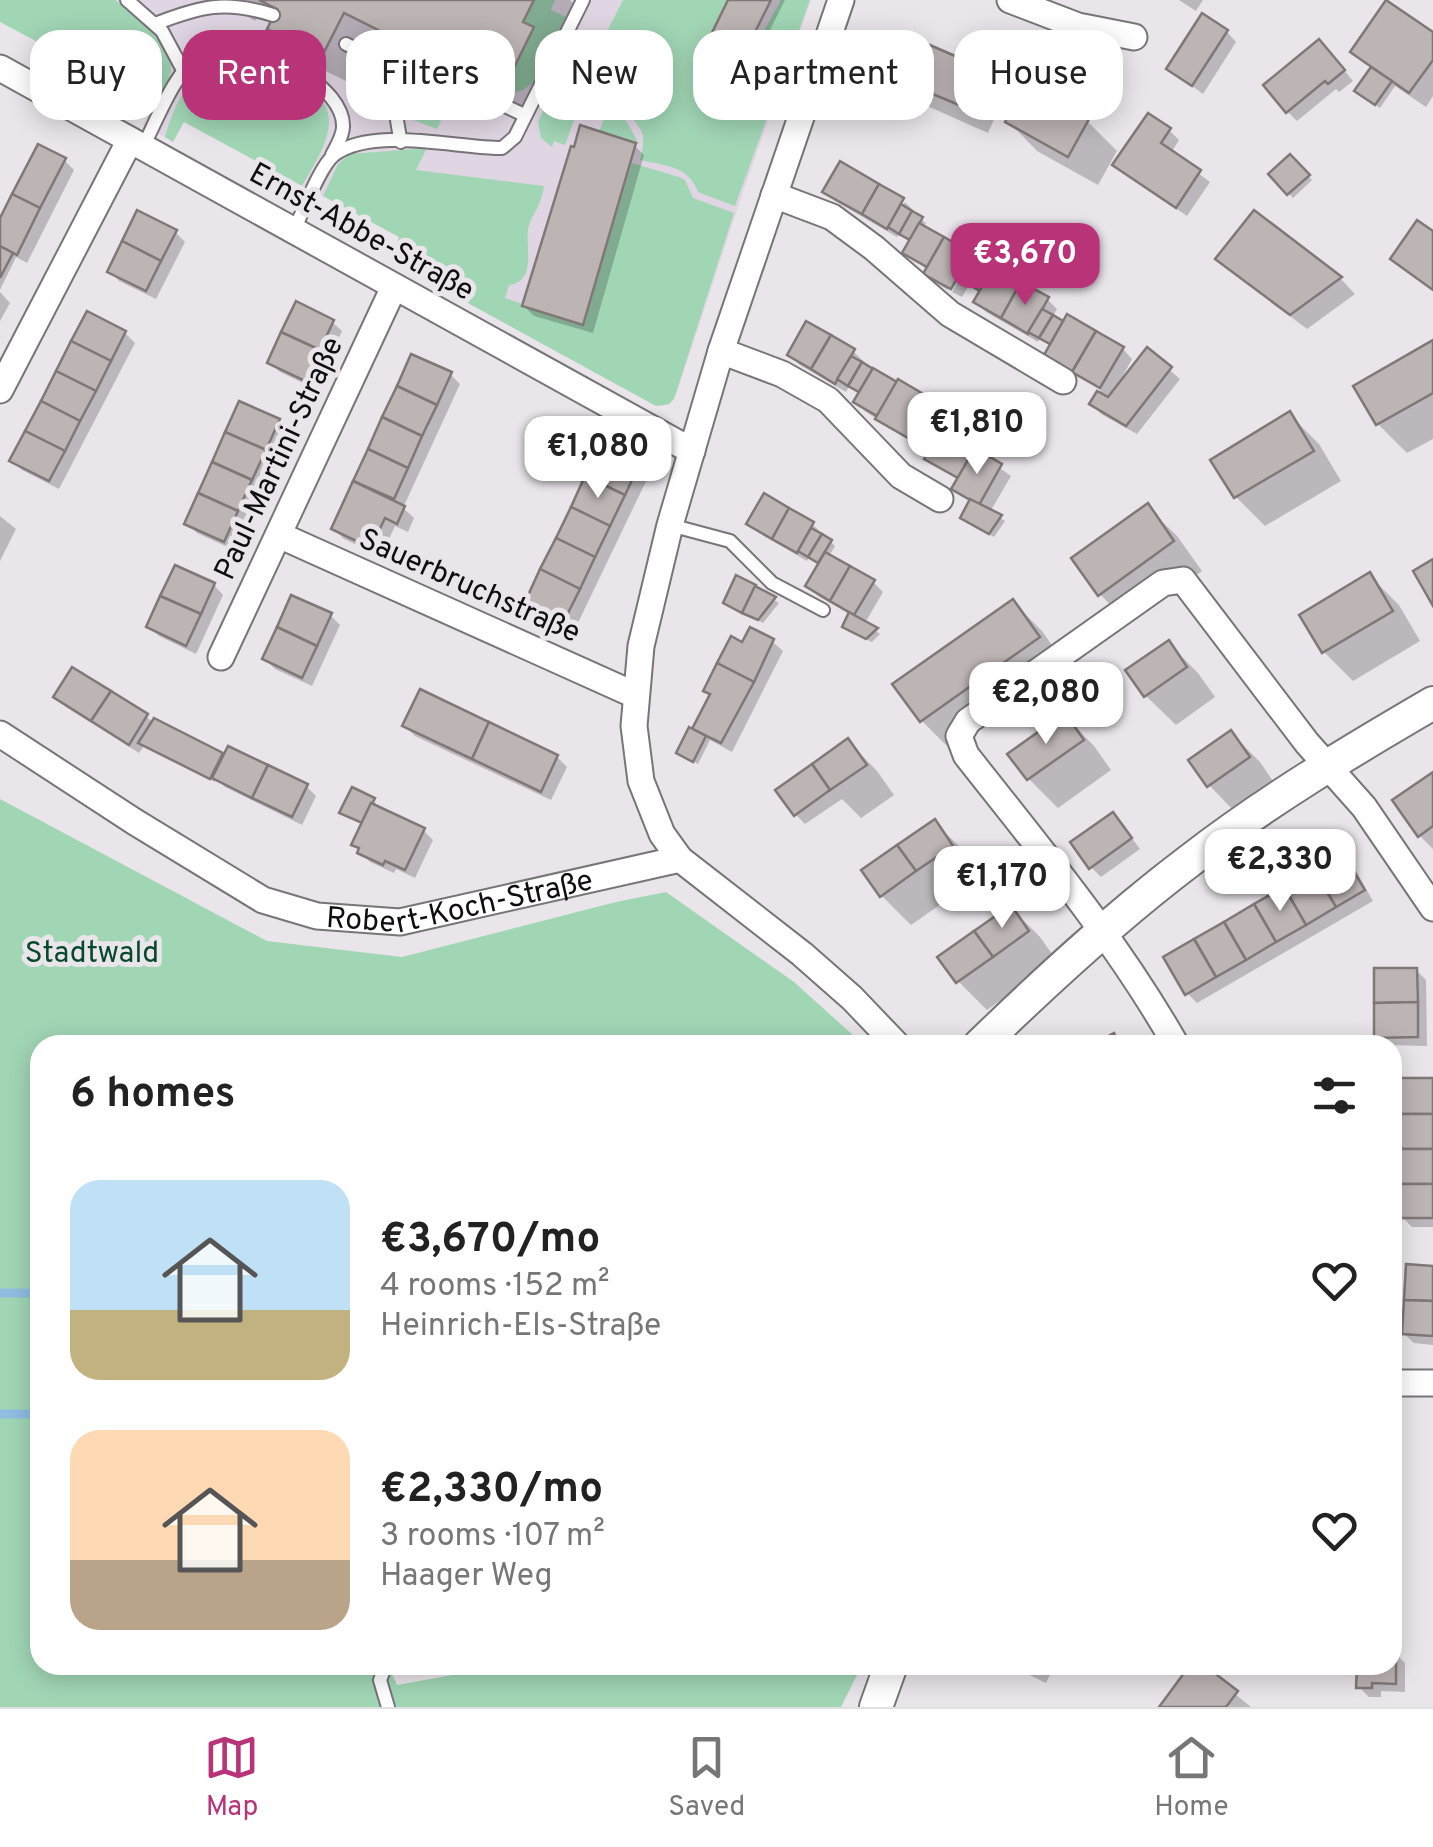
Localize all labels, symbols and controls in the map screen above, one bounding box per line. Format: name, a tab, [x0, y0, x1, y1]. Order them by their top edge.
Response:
chip: Buy	[30, 30, 162, 120]
chip: Rent	[182, 30, 326, 120]
chip: Filters	[346, 30, 515, 120]
chip: New	[535, 30, 673, 120]
chip: Apartment	[693, 30, 934, 120]
chip: House	[954, 30, 1123, 120]
street label: Ernst-Abbe-Straße	[242, 156, 480, 310]
pin: €3,670	[944, 223, 1106, 308]
text: €3,670	[973, 235, 1077, 275]
street label: Paul-Martini-Straße	[208, 332, 353, 586]
pin: €1,810	[896, 392, 1058, 477]
text: €1,810	[929, 404, 1025, 444]
pin: €1,080	[517, 416, 679, 501]
text: €1,080	[546, 428, 650, 468]
street label: Sauerbruchstraße	[352, 522, 586, 653]
pin: €2,080	[965, 662, 1127, 747]
text: €2,080	[991, 674, 1101, 714]
pin: €2,330	[1199, 829, 1361, 914]
text: €2,330	[1227, 841, 1333, 881]
pin: €1,170	[921, 846, 1083, 931]
text: €1,170	[956, 858, 1048, 898]
street label: Robert-Koch-Straße	[325, 863, 597, 943]
park label: Stadtwald	[25, 936, 159, 973]
icon: filters	[1307, 1068, 1362, 1123]
text: 6 homes	[70, 1069, 235, 1122]
text: €3,670/mo	[380, 1214, 600, 1267]
icon: home	[150, 1220, 270, 1340]
icon: heart	[1307, 1253, 1362, 1308]
text: 4 rooms · 152 m²	[380, 1267, 610, 1307]
text: Heinrich-Els-Straße	[380, 1307, 661, 1347]
text: €2,330/mo	[380, 1464, 603, 1517]
icon: home	[150, 1470, 270, 1590]
icon: heart	[1307, 1503, 1362, 1558]
text: 3 rooms · 107 m²	[380, 1517, 605, 1557]
text: Haager Weg	[380, 1557, 553, 1597]
tab: Map	[204, 1730, 259, 1826]
tab: Saved	[668, 1730, 745, 1826]
tab: Home	[1154, 1730, 1229, 1826]

